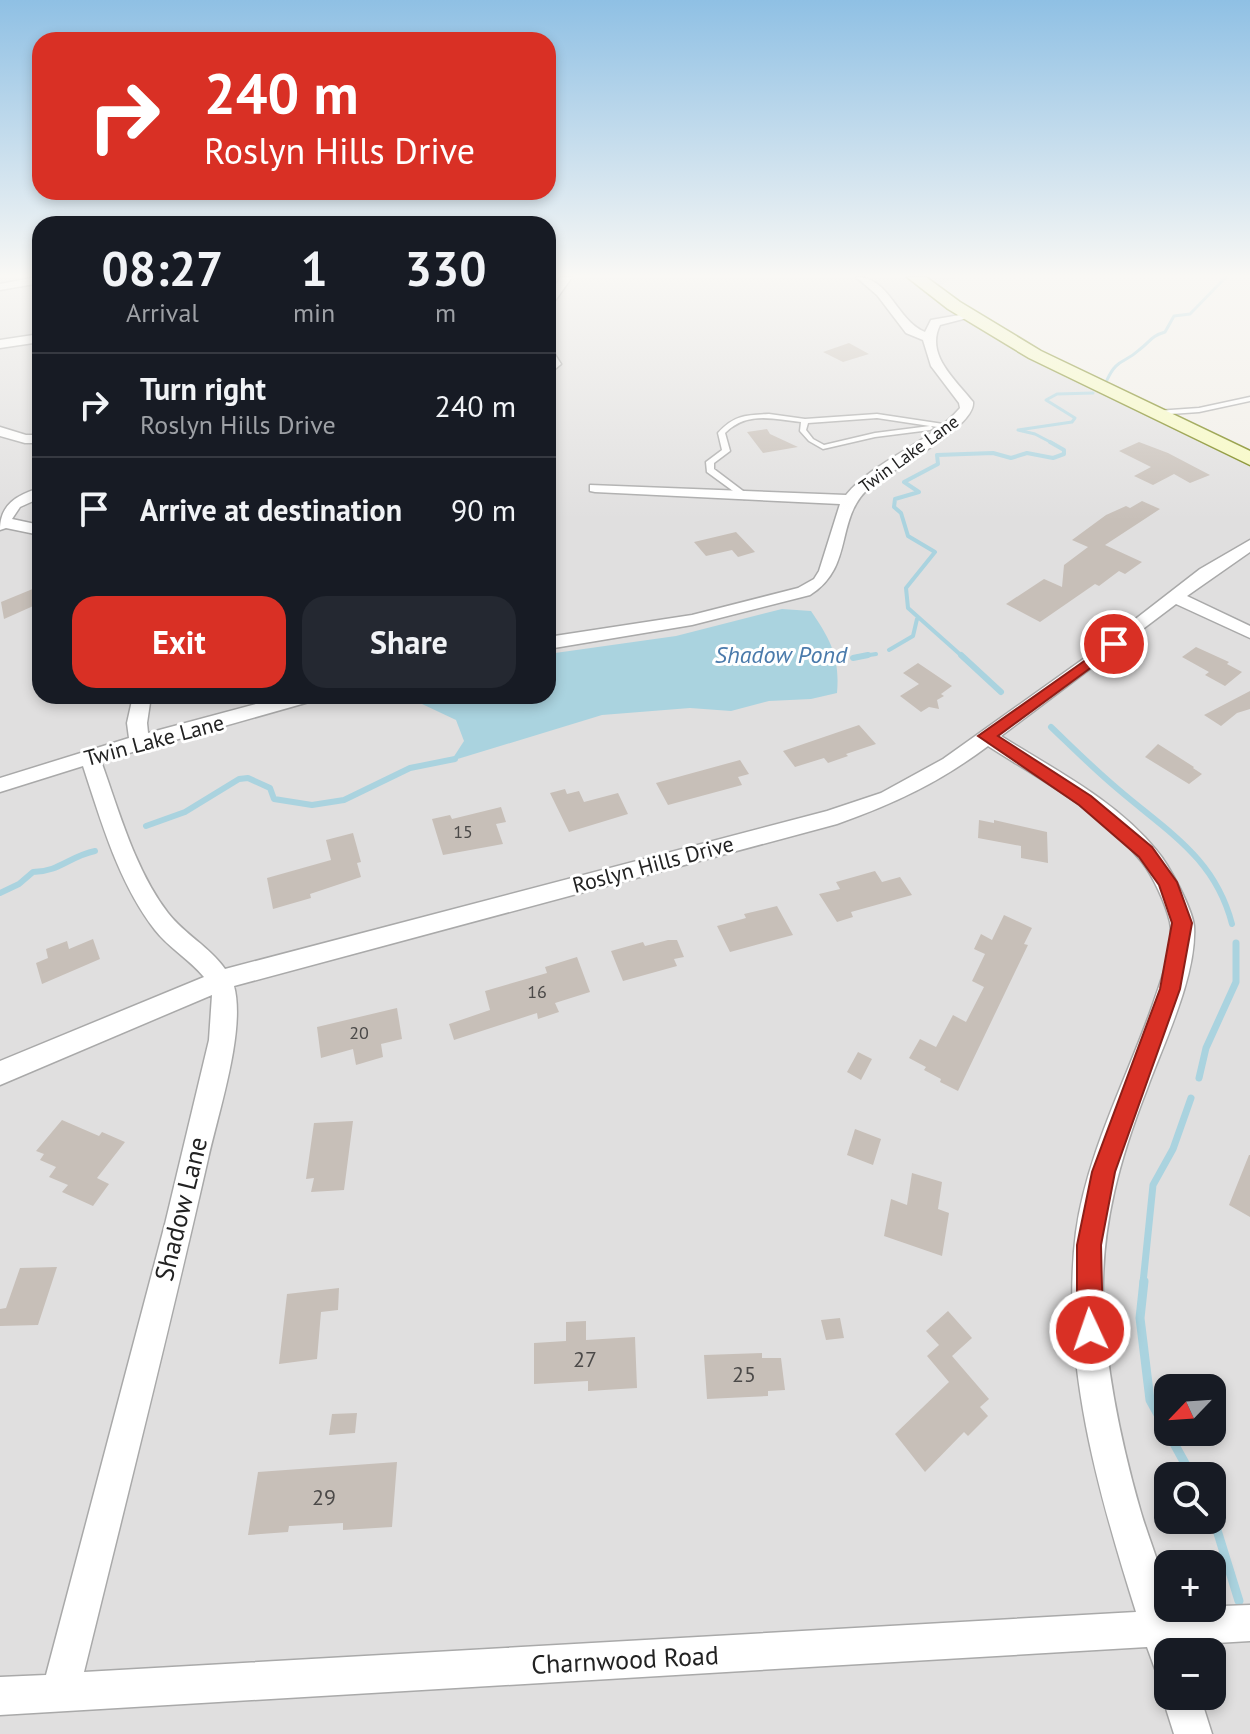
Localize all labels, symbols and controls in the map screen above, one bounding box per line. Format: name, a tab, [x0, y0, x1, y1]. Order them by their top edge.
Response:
text: 240 m	[204, 57, 359, 129]
icon: right	[72, 64, 176, 168]
text: Roslyn Hills Drive	[204, 127, 475, 174]
text: 08:27	[102, 237, 223, 299]
text: 1	[300, 237, 328, 299]
text: 330	[405, 237, 486, 299]
text: Arrival	[126, 296, 199, 329]
text: min	[293, 296, 335, 329]
text: m	[435, 296, 456, 329]
text: Turn right	[140, 369, 266, 408]
icon: right	[72, 383, 116, 427]
text: 240 m	[435, 386, 516, 425]
text: Roslyn Hills Drive	[140, 408, 336, 441]
street label: Twin Lake Lane	[854, 410, 963, 497]
icon: arrive	[72, 487, 116, 531]
text: Arrive at destination	[140, 490, 402, 529]
text: 90 m	[451, 490, 516, 529]
button: Exit	[72, 596, 286, 688]
button: Share	[302, 596, 516, 688]
pin	[1080, 610, 1148, 678]
icon: arrive	[1092, 622, 1136, 666]
water label: Shadow Pond	[715, 639, 848, 670]
street label: Twin Lake Lane	[81, 708, 227, 772]
house number: 15	[453, 820, 473, 843]
street label: Roslyn Hills Drive	[569, 829, 737, 899]
house number: 16	[527, 980, 547, 1003]
house number: 20	[349, 1021, 369, 1044]
street label: Shadow Lane	[147, 1133, 214, 1284]
position arrow	[1048, 1288, 1132, 1372]
house number: 27	[573, 1345, 597, 1373]
house number: 25	[732, 1360, 756, 1388]
north arrow	[1154, 1374, 1226, 1446]
map controls	[1154, 1374, 1226, 1710]
button: search	[1154, 1462, 1226, 1534]
house number: 29	[312, 1483, 336, 1511]
button: +	[1154, 1550, 1226, 1622]
street label: Charnwood Road	[530, 1638, 720, 1681]
button: −	[1154, 1638, 1226, 1710]

